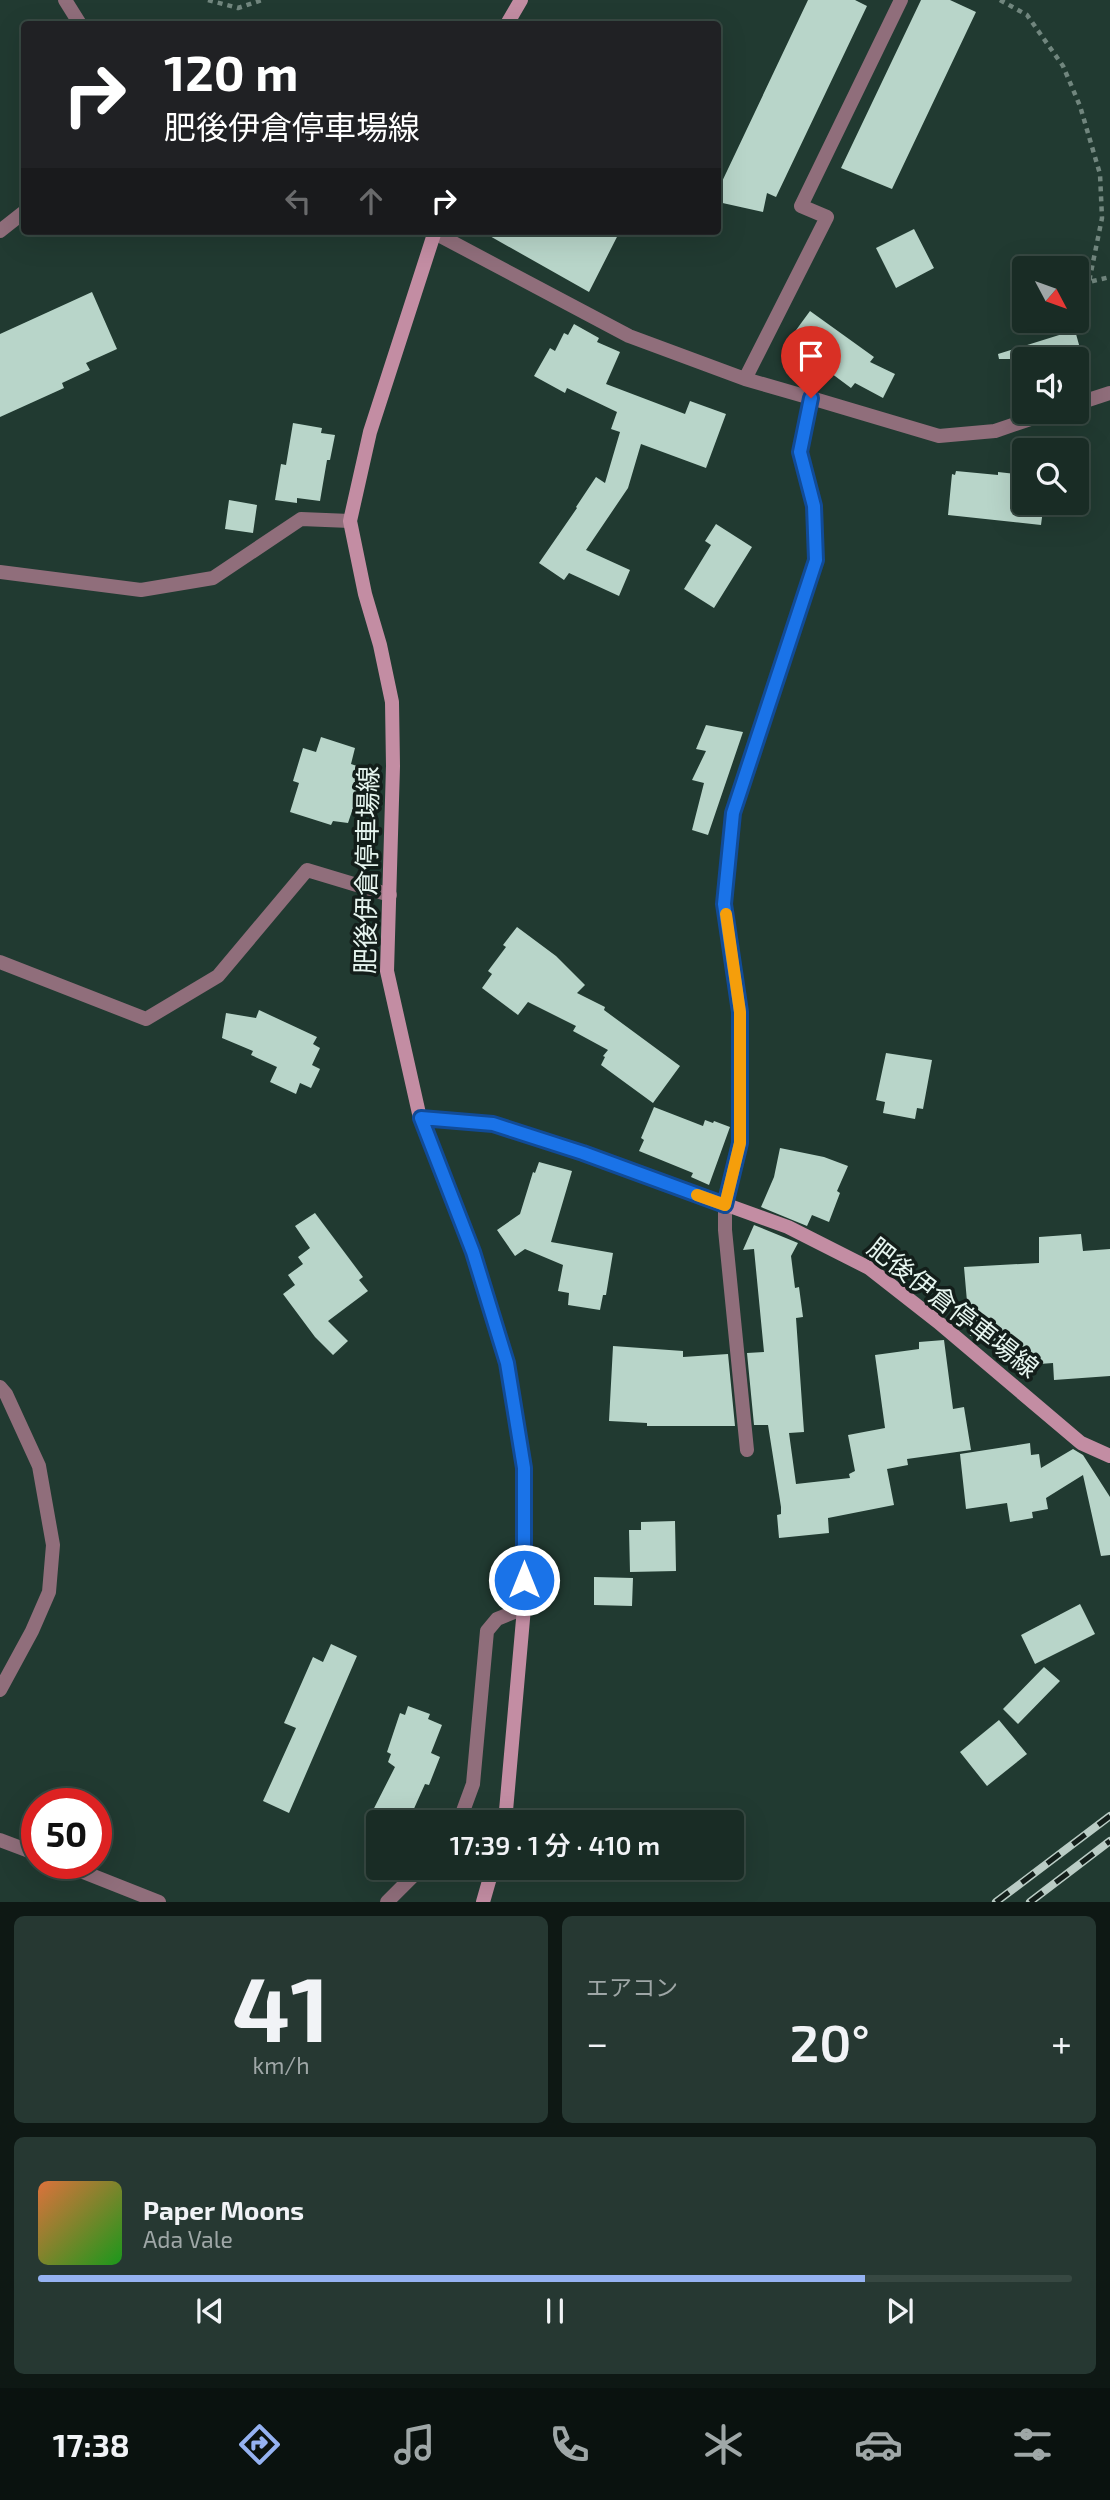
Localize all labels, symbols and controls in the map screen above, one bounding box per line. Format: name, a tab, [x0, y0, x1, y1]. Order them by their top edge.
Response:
text: 120 m	[164, 42, 298, 101]
icon: right	[49, 49, 140, 140]
text: 肥後伊倉停車場線	[164, 107, 420, 145]
icon: left	[279, 182, 317, 220]
icon: ahead	[352, 182, 390, 220]
icon: right	[425, 182, 463, 220]
north arrow	[1012, 256, 1088, 332]
map controls	[1012, 256, 1089, 515]
pin	[781, 326, 841, 398]
icon: arrive	[792, 337, 830, 375]
button: sound	[1012, 347, 1089, 424]
button: search	[1012, 438, 1089, 515]
street label: 肥後伊倉停車場線	[348, 766, 383, 974]
street label: 肥後伊倉停車場線	[862, 1231, 1045, 1383]
position arrow	[487, 1543, 561, 1617]
speed limit sign: 50	[21, 1788, 112, 1879]
text: 17:39 · 1 分 · 410 m	[450, 1829, 660, 1860]
text: 41	[232, 1951, 330, 2060]
text: エアコン	[586, 1973, 678, 2001]
text: 20°	[789, 2010, 870, 2072]
text: −	[586, 2019, 608, 2065]
text: +	[1051, 2019, 1072, 2065]
text: km/h	[252, 2051, 310, 2079]
text: Paper Moons	[143, 2194, 304, 2225]
text: Ada Vale	[143, 2225, 233, 2253]
icon: previous	[191, 2292, 229, 2330]
icon: pause	[536, 2292, 574, 2330]
icon: next	[881, 2292, 919, 2330]
icon: directions	[235, 2420, 284, 2469]
icon: music	[390, 2420, 439, 2469]
icon: phone	[545, 2420, 594, 2469]
icon: climate	[699, 2420, 748, 2469]
icon: car	[854, 2420, 903, 2469]
icon: filters	[1008, 2420, 1057, 2469]
text: 17:38	[53, 2425, 130, 2463]

